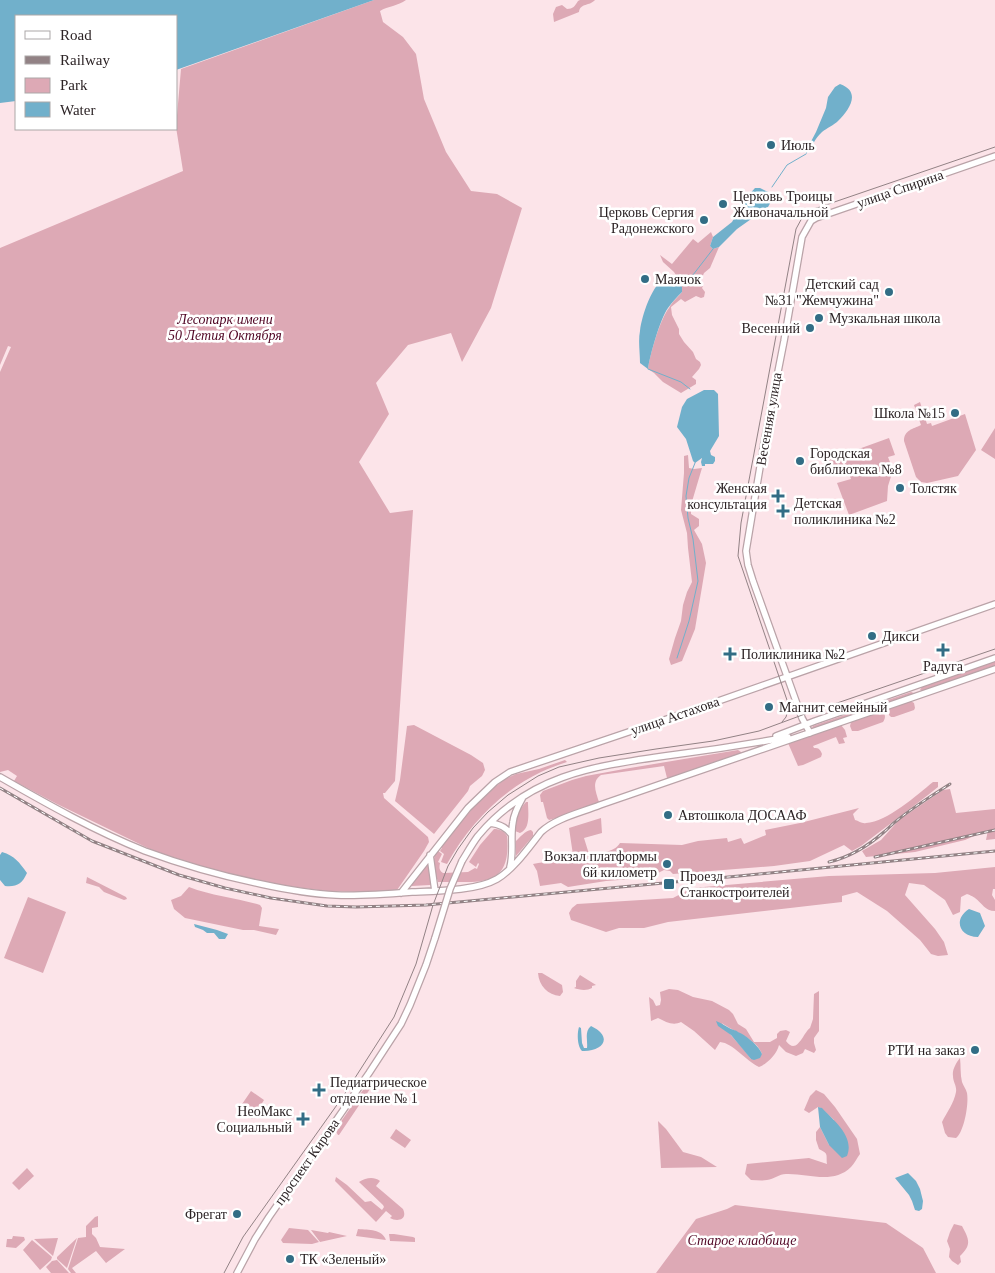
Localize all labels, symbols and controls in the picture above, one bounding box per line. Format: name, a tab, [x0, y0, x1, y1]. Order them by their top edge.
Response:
legend	[15, 15, 178, 130]
text: Road	[60, 27, 92, 43]
text: Railway	[60, 52, 110, 68]
text: Park	[60, 77, 88, 93]
text: Water	[60, 102, 95, 118]
place label: Июль	[781, 138, 815, 153]
marker: Июль	[765, 139, 777, 151]
street label: улица Спирина	[855, 167, 946, 211]
place label: Церковь Троицы Живоначальной	[733, 189, 833, 220]
marker: Церковь Троицы Живоначальной	[717, 198, 729, 210]
place label: Церковь Сергия Радонежского	[599, 205, 695, 236]
marker: Церковь Сергия Радонежского	[698, 214, 710, 226]
place label: Маячок	[655, 272, 701, 287]
marker: Маячок	[639, 273, 651, 285]
place label: Детский сад №31 "Жемчужина"	[765, 277, 879, 308]
marker: Детский сад №31 "Жемчужина"	[883, 286, 895, 298]
place label: Музкальная школа	[829, 311, 941, 326]
park label: Лесопарк имени 50 Летия Октября	[168, 312, 282, 343]
marker: Музкальная школа	[813, 312, 825, 324]
place label: Весенний	[742, 321, 801, 336]
marker: Весенний	[804, 322, 816, 334]
street label: Весенняя улица	[753, 370, 785, 467]
place label: Школа №15	[874, 406, 945, 421]
marker: Школа №15	[949, 407, 961, 419]
place label: Городская библиотека №8	[810, 446, 902, 477]
marker: Городская библиотека №8	[794, 455, 806, 467]
place label: Женская консультация	[687, 481, 768, 512]
place label: Толстяк	[910, 481, 957, 496]
marker: Толстяк	[894, 482, 906, 494]
marker: Женская консультация	[771, 489, 785, 503]
place label: Детская поликлиника №2	[794, 496, 896, 527]
marker: Детская поликлиника №2	[776, 504, 790, 518]
place label: Дикси	[882, 629, 920, 644]
marker: Дикси	[866, 630, 878, 642]
marker: Радуга	[937, 644, 949, 656]
marker: Поликлиника №2	[723, 647, 737, 661]
place label: Поликлиника №2	[741, 647, 845, 662]
place label: Радуга	[923, 659, 964, 674]
street label: улица Астахова	[629, 694, 722, 738]
place label: Магнит семейный	[779, 700, 888, 715]
marker: Магнит семейный	[763, 701, 775, 713]
place label: Автошкола ДОСААФ	[678, 808, 807, 823]
marker: Автошкола ДОСААФ	[662, 809, 674, 821]
place label: Вокзал платформы 6й километр	[544, 849, 658, 880]
marker: Вокзал платформы 6й километр	[661, 858, 673, 870]
place label: Проезд Станкостроителей	[680, 869, 790, 900]
marker: Проезд Станкостроителей	[662, 877, 676, 891]
place label: РТИ на заказ	[888, 1043, 965, 1058]
marker: РТИ на заказ	[969, 1044, 981, 1056]
place label: Педиатрическое отделение № 1	[330, 1075, 427, 1106]
marker: Педиатрическое отделение № 1	[312, 1083, 326, 1097]
place label: НеоМакс Социальный	[217, 1104, 293, 1135]
marker: НеоМакс Социальный	[296, 1112, 310, 1126]
street label: проспект Кирова	[272, 1115, 343, 1208]
place label: Фрегат	[185, 1207, 227, 1222]
marker: Фрегат	[231, 1208, 243, 1220]
park label: Старое кладбище	[688, 1233, 796, 1248]
place label: ТК «Зеленый»	[300, 1252, 386, 1267]
marker: ТК «Зеленый»	[284, 1253, 296, 1265]

